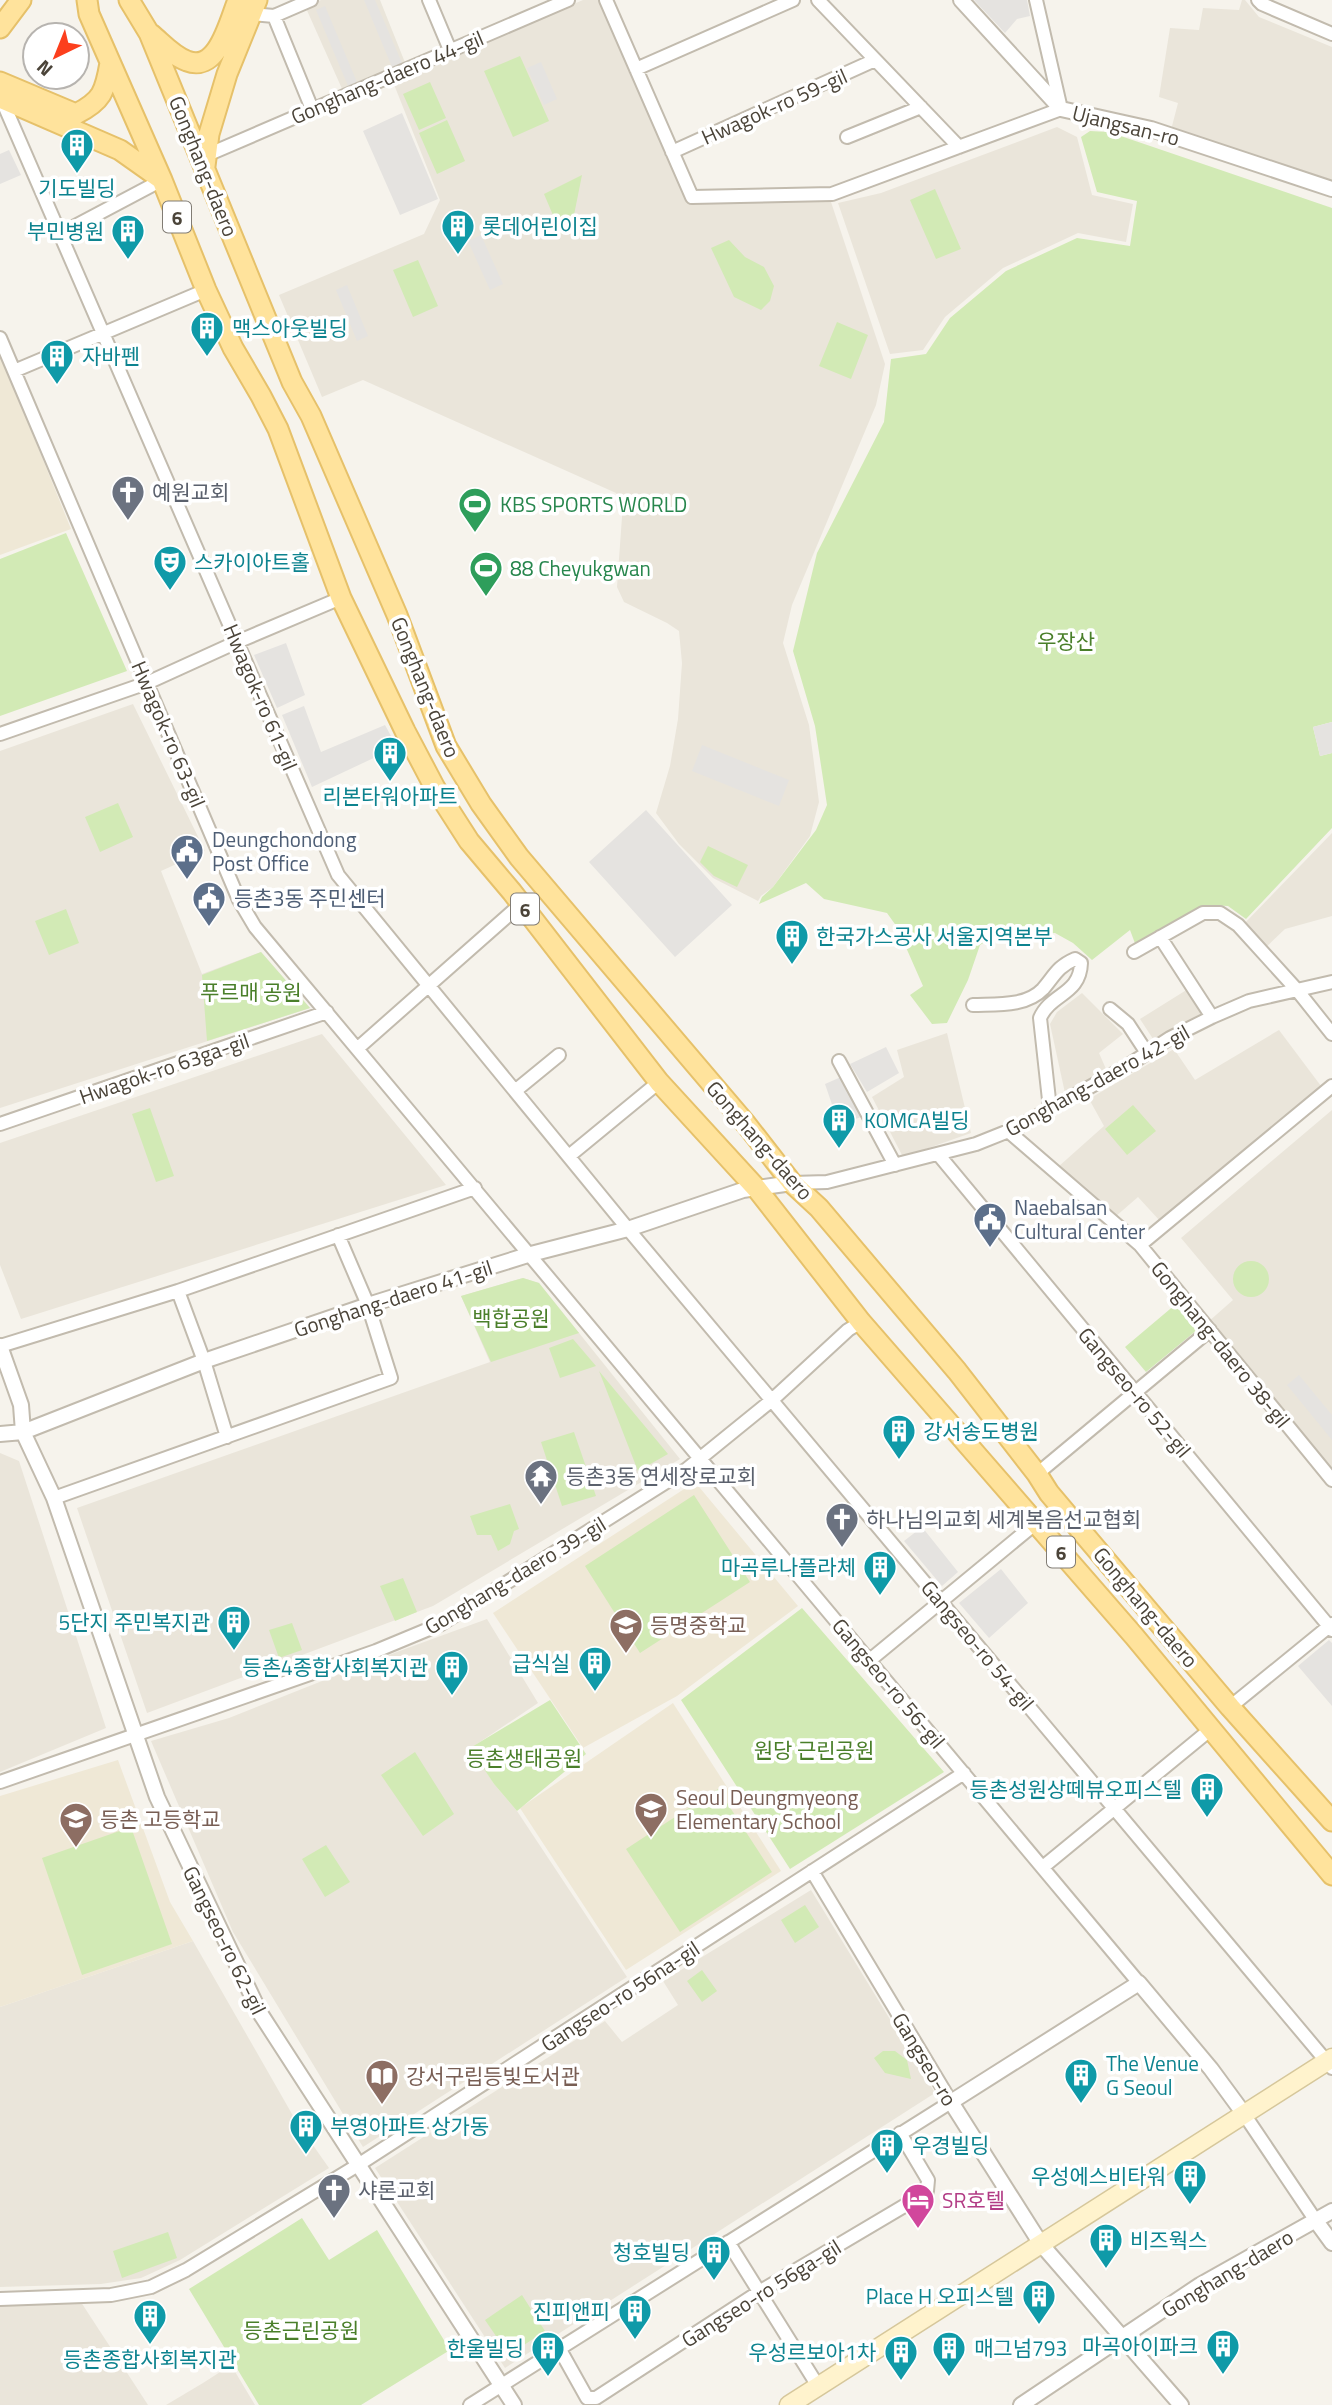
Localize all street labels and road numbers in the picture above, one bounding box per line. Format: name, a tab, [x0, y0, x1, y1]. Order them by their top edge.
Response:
street label: Gonghang-daero 44-gil	[286, 22, 488, 132]
street label: Hwagok-ro 59-gil	[696, 60, 852, 152]
street label: Gonghang-daero	[161, 91, 247, 241]
street label: Ujangsan-ro	[1069, 96, 1183, 154]
road number: 6	[163, 202, 191, 232]
street label: Gonghang-daero	[383, 612, 469, 762]
street label: Hwagok-ro 61-gil	[216, 619, 306, 775]
street label: Hwagok-ro 63-gil	[124, 656, 214, 812]
road number: 6	[511, 894, 539, 925]
street label: Gonghang-daero 42-gil	[999, 1016, 1195, 1144]
street label: Hwagok-ro 63ga-gil	[75, 1024, 253, 1112]
street label: Gonghang-daero	[699, 1073, 821, 1207]
street label: Gonghang-daero 41-gil	[290, 1251, 496, 1345]
street label: Gonghang-daero 38-gil	[1143, 1254, 1299, 1434]
street label: Gangseo-ro 52-gil	[1071, 1320, 1199, 1464]
street label: Gonghang-daero 39-gil	[418, 1508, 612, 1642]
road number: 6	[1047, 1536, 1075, 1568]
street label: Gonghang-daero	[1086, 1540, 1206, 1674]
street label: Gangseo-ro 54-gil	[914, 1573, 1042, 1717]
street label: Gangseo-ro 56-gil	[825, 1611, 953, 1755]
street label: Gangseo-ro 62-gil	[175, 1860, 275, 2020]
street label: Gangseo-ro 56na-gil	[534, 1933, 706, 2059]
street label: Gangseo-ro	[884, 2006, 966, 2112]
street label: Gonghang-daero	[1155, 2221, 1299, 2325]
street label: Gangseo-ro 56ga-gil	[675, 2231, 847, 2355]

